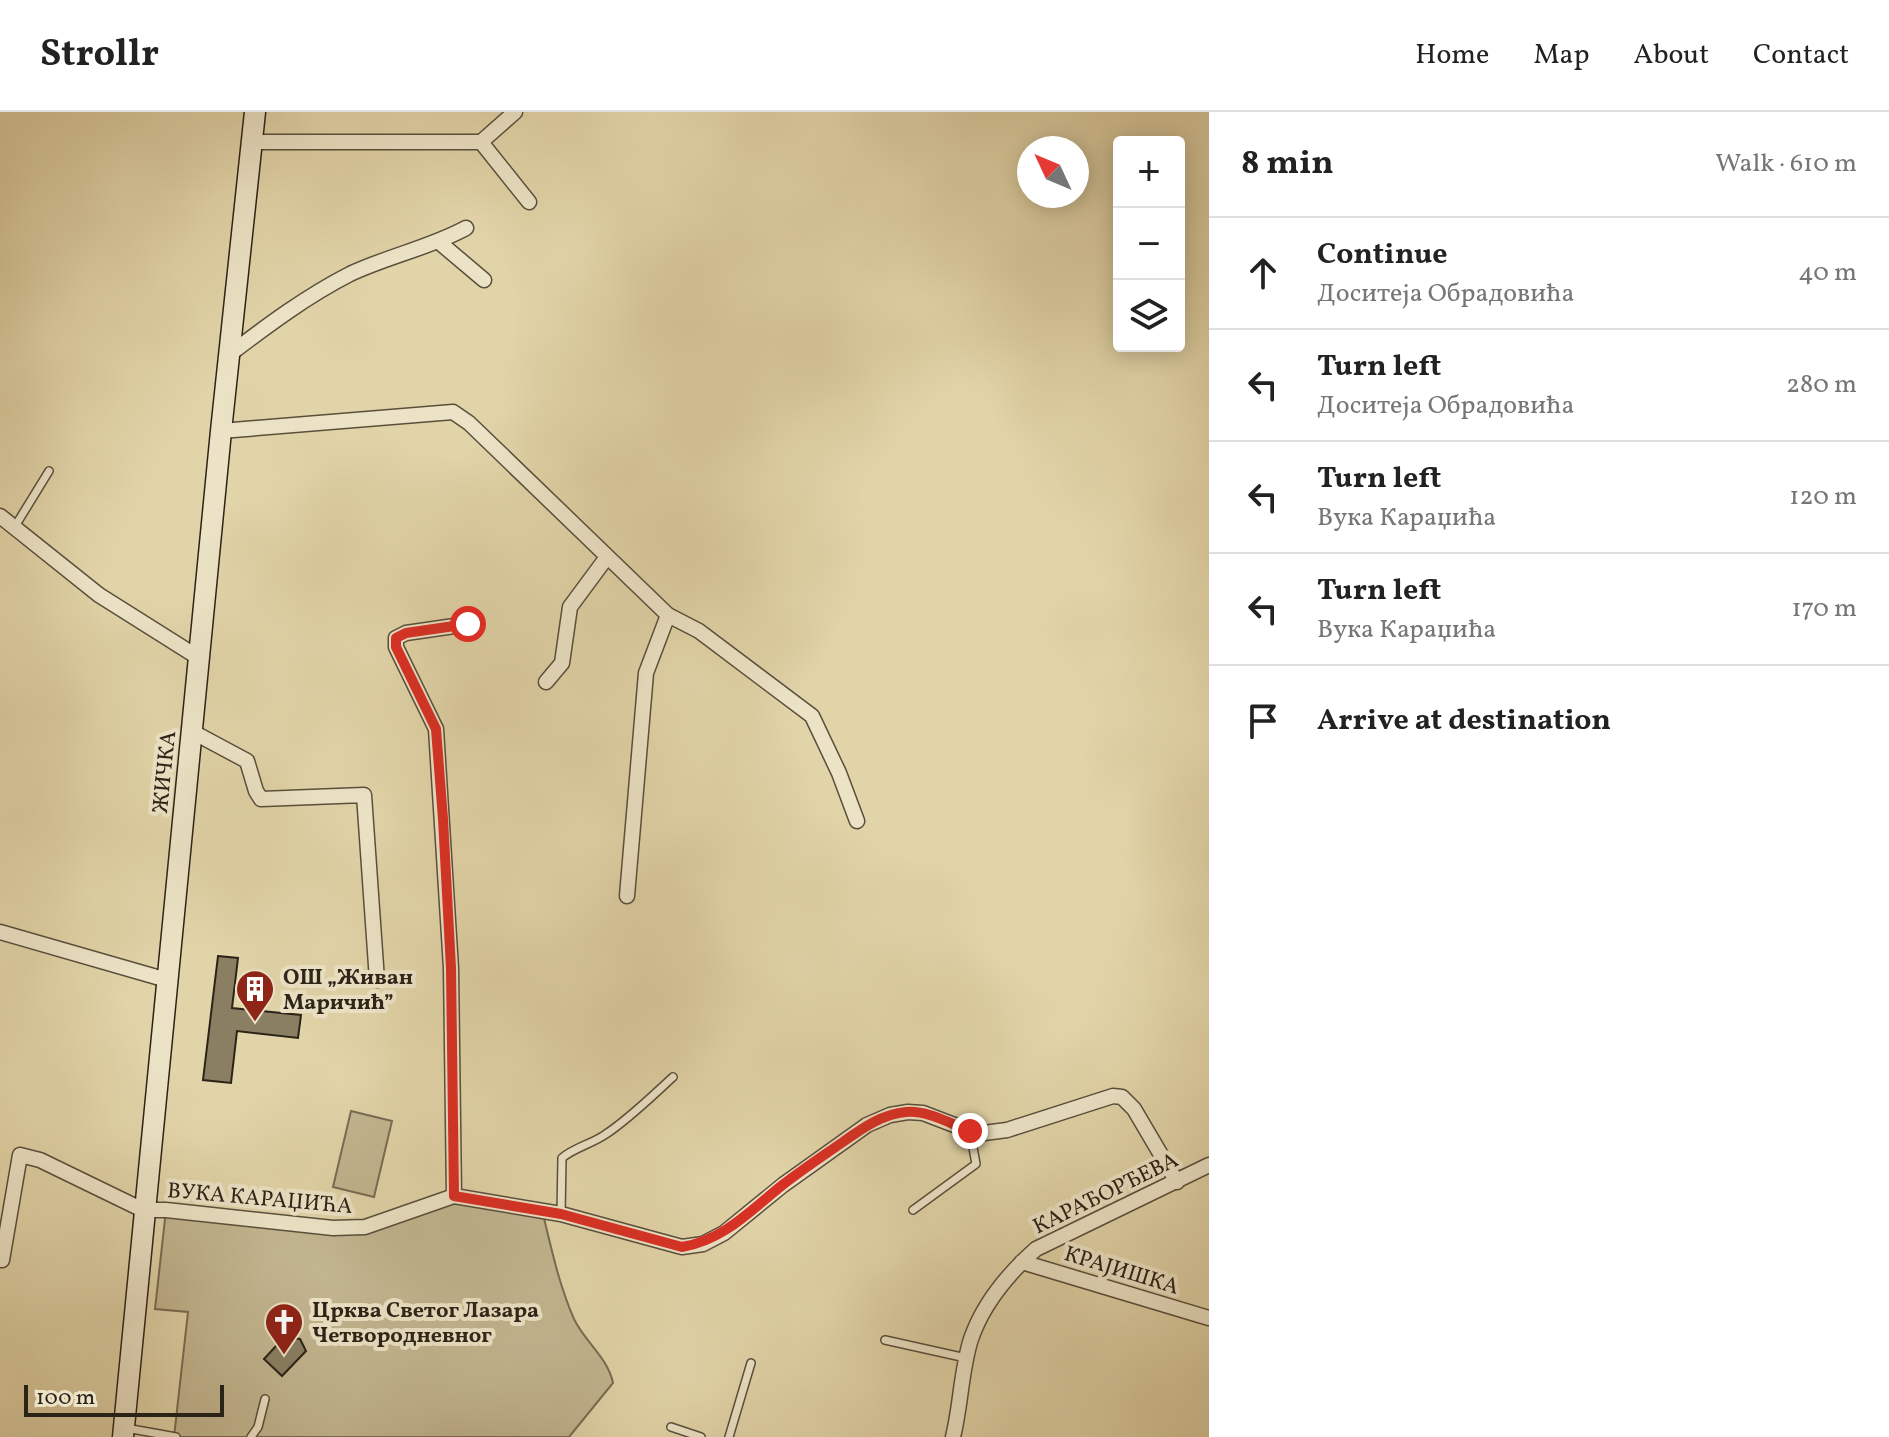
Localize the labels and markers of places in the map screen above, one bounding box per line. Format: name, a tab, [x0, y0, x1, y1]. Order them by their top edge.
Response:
place label: ОШ „Живан Маричић”	[283, 963, 413, 1019]
building icon: ОШ „Живан Маричић”	[234, 968, 276, 1023]
place label: Црква Светог Лазара Четвородневног	[312, 1296, 539, 1352]
church icon: Црква Светог Лазара Четвородневног	[263, 1301, 305, 1356]

